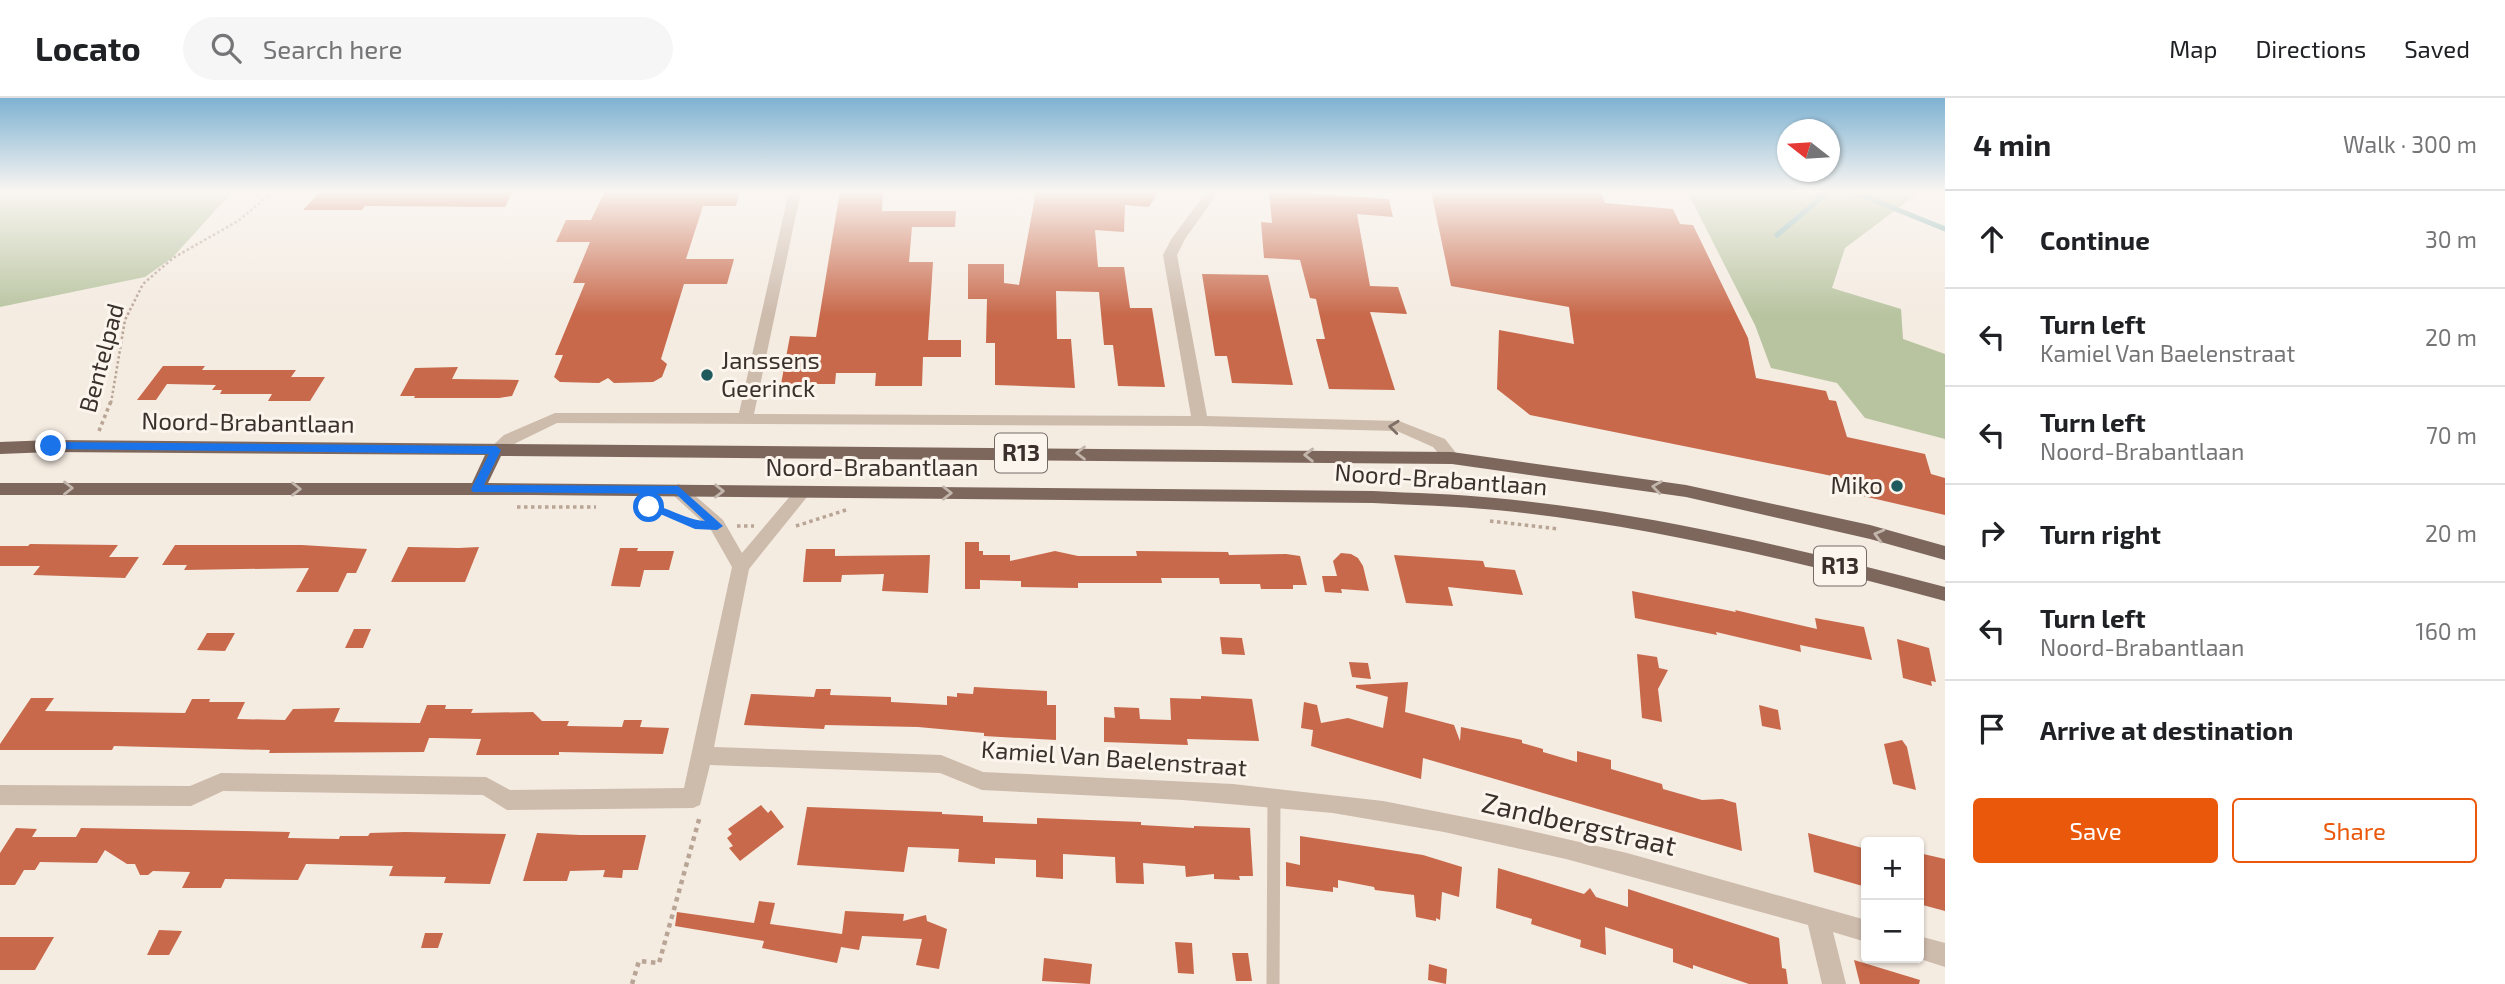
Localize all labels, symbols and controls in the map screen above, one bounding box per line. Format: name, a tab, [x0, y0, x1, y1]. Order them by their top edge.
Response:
search box	[183, 17, 673, 80]
text: Locato	[35, 28, 141, 68]
icon: search	[207, 29, 245, 67]
text: Search here	[263, 33, 402, 64]
text: Map	[2169, 34, 2217, 63]
text: Directions	[2255, 34, 2366, 63]
text: Saved	[2404, 34, 2470, 63]
north arrow	[1777, 119, 1840, 182]
text: 4 min	[1973, 126, 2051, 162]
text: Walk · 300 m	[2343, 130, 2477, 158]
icon: ahead	[1973, 220, 2011, 258]
text: Continue	[2040, 224, 2150, 255]
text: 30 m	[2425, 225, 2477, 253]
street label: Bentelpad	[72, 300, 129, 415]
text: Turn left	[2040, 308, 2146, 339]
icon: left	[1973, 318, 2011, 356]
text: 20 m	[2425, 323, 2477, 351]
text: Kamiel Van Baelenstraat	[2040, 339, 2295, 367]
place label: Janssens Geerinck	[721, 345, 820, 402]
marker: Janssens Geerinck	[699, 367, 715, 383]
street label: Noord-Brabantlaan	[141, 405, 355, 438]
text: Turn left	[2040, 406, 2146, 437]
icon: left	[1973, 416, 2011, 454]
one-way arrow	[1388, 419, 1400, 434]
text: 70 m	[2426, 421, 2477, 449]
route end	[35, 430, 66, 461]
road number: R13	[995, 434, 1047, 472]
text: Noord-Brabantlaan	[2040, 437, 2244, 465]
one-way arrow	[1076, 445, 1086, 461]
one-way arrow	[1303, 448, 1314, 463]
street label: Noord-Brabantlaan	[765, 452, 979, 481]
street label: Noord-Brabantlaan	[1334, 457, 1548, 500]
place label: Miko	[1831, 470, 1883, 499]
marker: Miko	[1889, 478, 1905, 494]
one-way arrow	[63, 480, 74, 496]
one-way arrow	[1651, 480, 1663, 495]
one-way arrow	[291, 481, 301, 497]
one-way arrow	[714, 483, 725, 499]
one-way arrow	[942, 485, 952, 501]
route start	[633, 491, 664, 522]
icon: right	[1973, 514, 2011, 552]
text: Turn right	[2040, 518, 2161, 549]
text: 20 m	[2425, 519, 2477, 547]
one-way arrow	[1873, 529, 1885, 543]
road number: R13	[1814, 546, 1866, 586]
text: Turn left	[2040, 602, 2146, 633]
icon: left	[1973, 612, 2011, 650]
text: 160 m	[2416, 617, 2477, 645]
text: Noord-Brabantlaan	[2040, 633, 2244, 661]
icon: arrive	[1973, 710, 2011, 748]
text: Arrive at destination	[2040, 714, 2293, 745]
street label: Kamiel Van Baelenstraat	[980, 734, 1248, 781]
street label: Zandbergstraat	[1479, 784, 1680, 862]
button: Save	[1973, 798, 2218, 863]
button: Share	[2232, 798, 2477, 863]
map controls	[1861, 837, 1924, 963]
button: +	[1861, 837, 1924, 900]
button: −	[1861, 900, 1924, 963]

